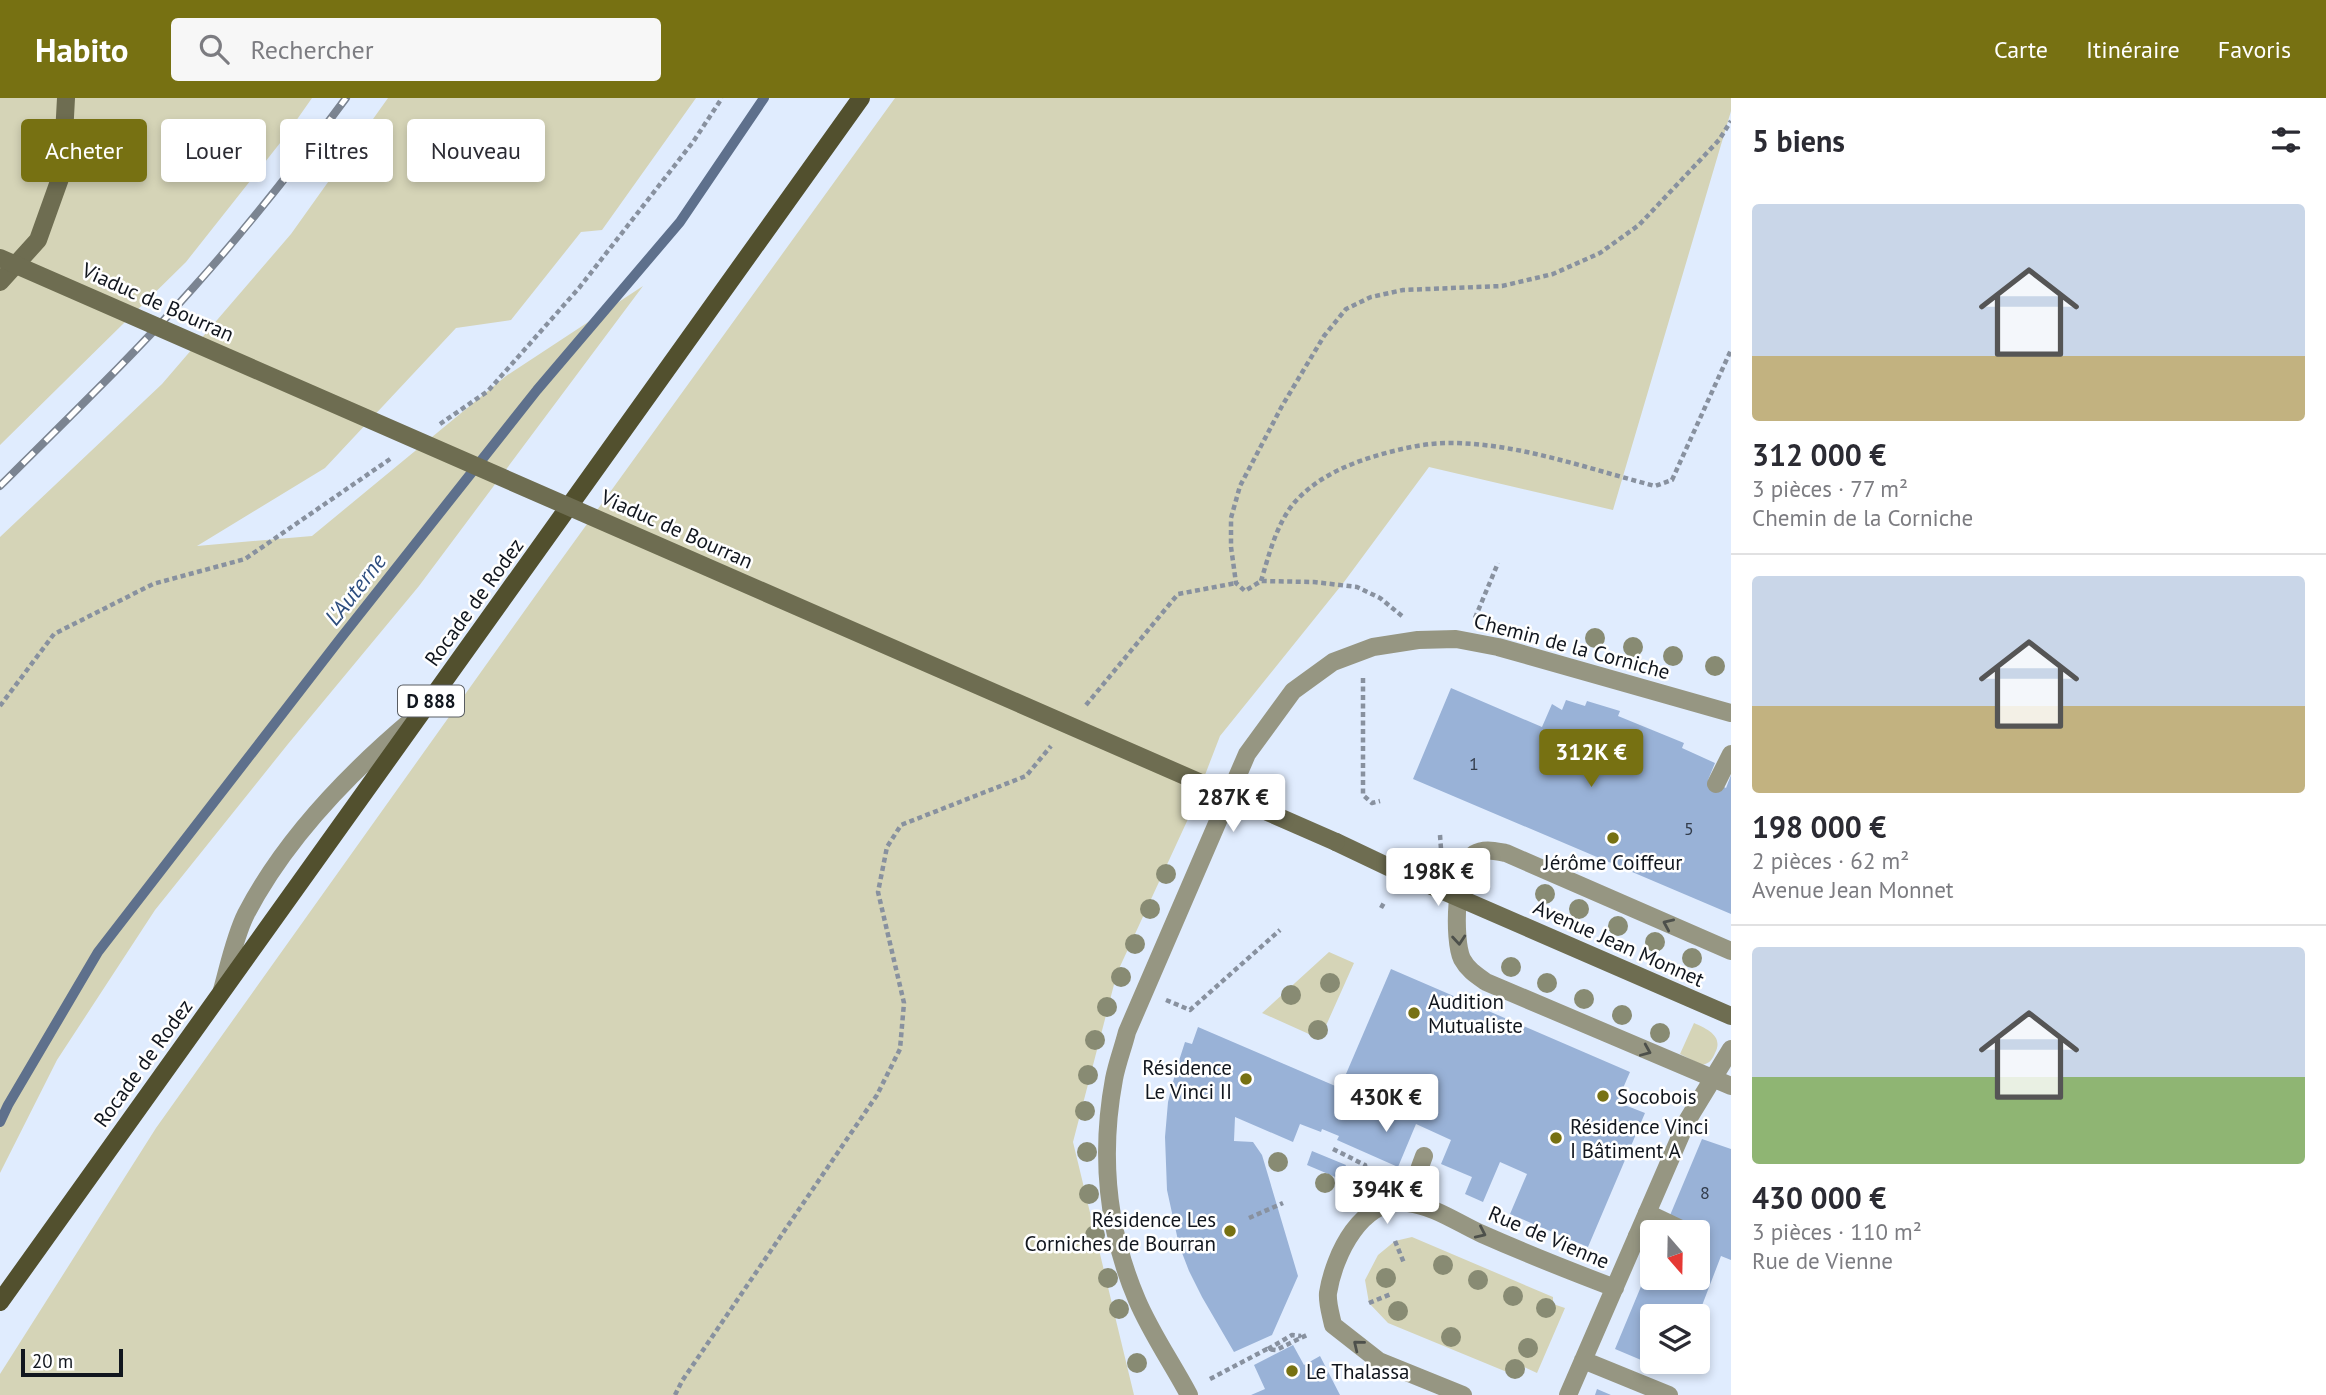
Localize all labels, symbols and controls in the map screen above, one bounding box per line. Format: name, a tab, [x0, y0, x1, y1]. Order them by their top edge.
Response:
search box	[171, 18, 661, 81]
text: Habito	[35, 28, 129, 71]
icon: search	[195, 30, 233, 68]
text: Rechercher	[251, 33, 374, 66]
text: Carte	[1994, 34, 2048, 65]
text: Itinéraire	[2086, 34, 2180, 65]
text: Favoris	[2218, 34, 2291, 65]
chip: Acheter	[21, 119, 147, 182]
chip: Louer	[161, 119, 266, 182]
chip: Filtres	[280, 119, 393, 182]
chip: Nouveau	[407, 119, 545, 182]
text: 5 biens	[1752, 121, 1845, 160]
icon: filters	[2267, 121, 2305, 159]
icon: home	[1966, 249, 2092, 375]
street label: Viaduc de Bourran	[77, 256, 238, 348]
text: 312 000 €	[1752, 435, 1886, 474]
text: 3 pièces · 77 m²	[1752, 474, 1908, 503]
street label: Viaduc de Bourran	[596, 483, 757, 575]
text: Chemin de la Corniche	[1752, 503, 1973, 532]
street label: Rocade de Rodez	[419, 533, 529, 671]
water label: L'Auterne	[318, 547, 392, 631]
street label: Chemin de la Corniche	[1471, 607, 1673, 685]
icon: home	[1966, 621, 2092, 747]
road number: D 888	[398, 686, 464, 716]
pin: 312K €	[1534, 730, 1648, 789]
text: 312K €	[1555, 737, 1627, 766]
house number: 1	[1469, 752, 1479, 775]
pin: 287K €	[1176, 774, 1290, 834]
text: 287K €	[1197, 782, 1269, 811]
text: 198 000 €	[1752, 807, 1886, 846]
house number: 5	[1684, 817, 1694, 840]
marker: Jérôme Coiffeur	[1605, 830, 1621, 846]
text: 2 pièces · 62 m²	[1752, 846, 1909, 875]
pin: 198K €	[1381, 848, 1495, 908]
place label: Jérôme Coiffeur	[1543, 849, 1682, 876]
text: 198K €	[1402, 856, 1474, 885]
text: Avenue Jean Monnet	[1752, 875, 1954, 904]
street label: Avenue Jean Monnet	[1529, 893, 1709, 993]
one-way arrow	[1663, 918, 1675, 932]
one-way arrow	[1451, 935, 1466, 946]
place label: Audition Mutualiste	[1428, 988, 1523, 1039]
icon: home	[1966, 992, 2092, 1118]
street label: Rocade de Rodez	[88, 994, 198, 1132]
marker: Audition Mutualiste	[1406, 1005, 1422, 1021]
one-way arrow	[1639, 1043, 1652, 1057]
place label: Résidence Le Vinci II	[1142, 1054, 1232, 1105]
marker: Résidence Le Vinci II	[1238, 1071, 1254, 1087]
pin: 430K €	[1329, 1074, 1443, 1134]
text: 430K €	[1350, 1082, 1422, 1111]
place label: Socobois	[1617, 1083, 1697, 1110]
marker: Socobois	[1595, 1088, 1611, 1104]
place label: Résidence Vinci I Bâtiment A	[1570, 1113, 1709, 1164]
marker: Résidence Vinci I Bâtiment A	[1548, 1130, 1564, 1146]
pin: 394K €	[1330, 1166, 1444, 1226]
text: 394K €	[1351, 1174, 1423, 1203]
text: 430 000 €	[1752, 1178, 1886, 1217]
house number: 8	[1700, 1181, 1710, 1204]
street label: Rue de Vienne	[1484, 1199, 1614, 1275]
place label: Résidence Les Corniches de Bourran	[1025, 1206, 1216, 1257]
text: 3 pièces · 110 m²	[1752, 1217, 1922, 1246]
north arrow	[1640, 1220, 1710, 1290]
map controls	[1640, 1220, 1710, 1374]
marker: Résidence Les Corniches de Bourran	[1222, 1223, 1238, 1239]
one-way arrow	[1474, 1225, 1486, 1239]
text: Rue de Vienne	[1752, 1246, 1893, 1275]
button: layers	[1640, 1304, 1710, 1374]
one-way arrow	[1353, 1340, 1365, 1353]
scale bar	[21, 1346, 122, 1378]
text: 20 m	[32, 1349, 73, 1373]
place label: Le Thalassa	[1306, 1358, 1409, 1385]
marker: Le Thalassa	[1284, 1363, 1300, 1379]

